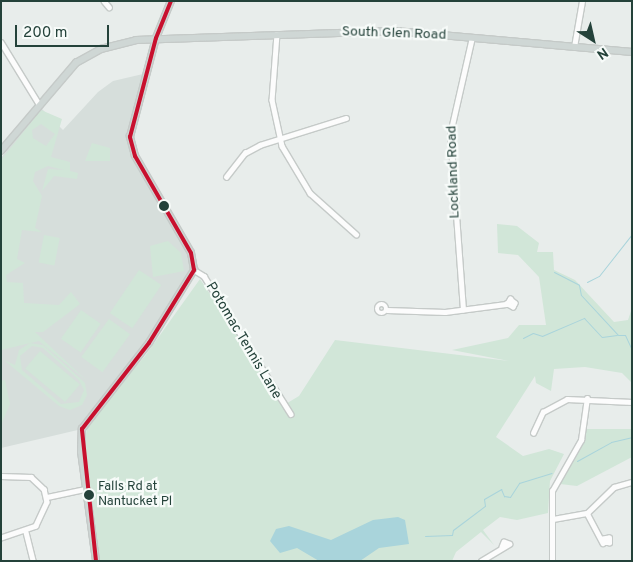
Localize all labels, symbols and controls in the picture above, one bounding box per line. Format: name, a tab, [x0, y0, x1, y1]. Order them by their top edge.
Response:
scale bar	[18, 15, 111, 47]
north arrow	[568, 15, 618, 65]
text: 200 m	[23, 24, 68, 43]
street label: South Glen Road	[341, 24, 447, 44]
text: N	[593, 43, 611, 63]
street label: Lockland Road	[444, 125, 464, 219]
unlabelled marker	[159, 201, 169, 211]
street label: Potomac Tennis Lane	[201, 279, 285, 403]
place label: Falls Rd at Nantucket Pl	[98, 480, 172, 511]
marker: Falls Rd at Nantucket Pl	[84, 490, 94, 500]

